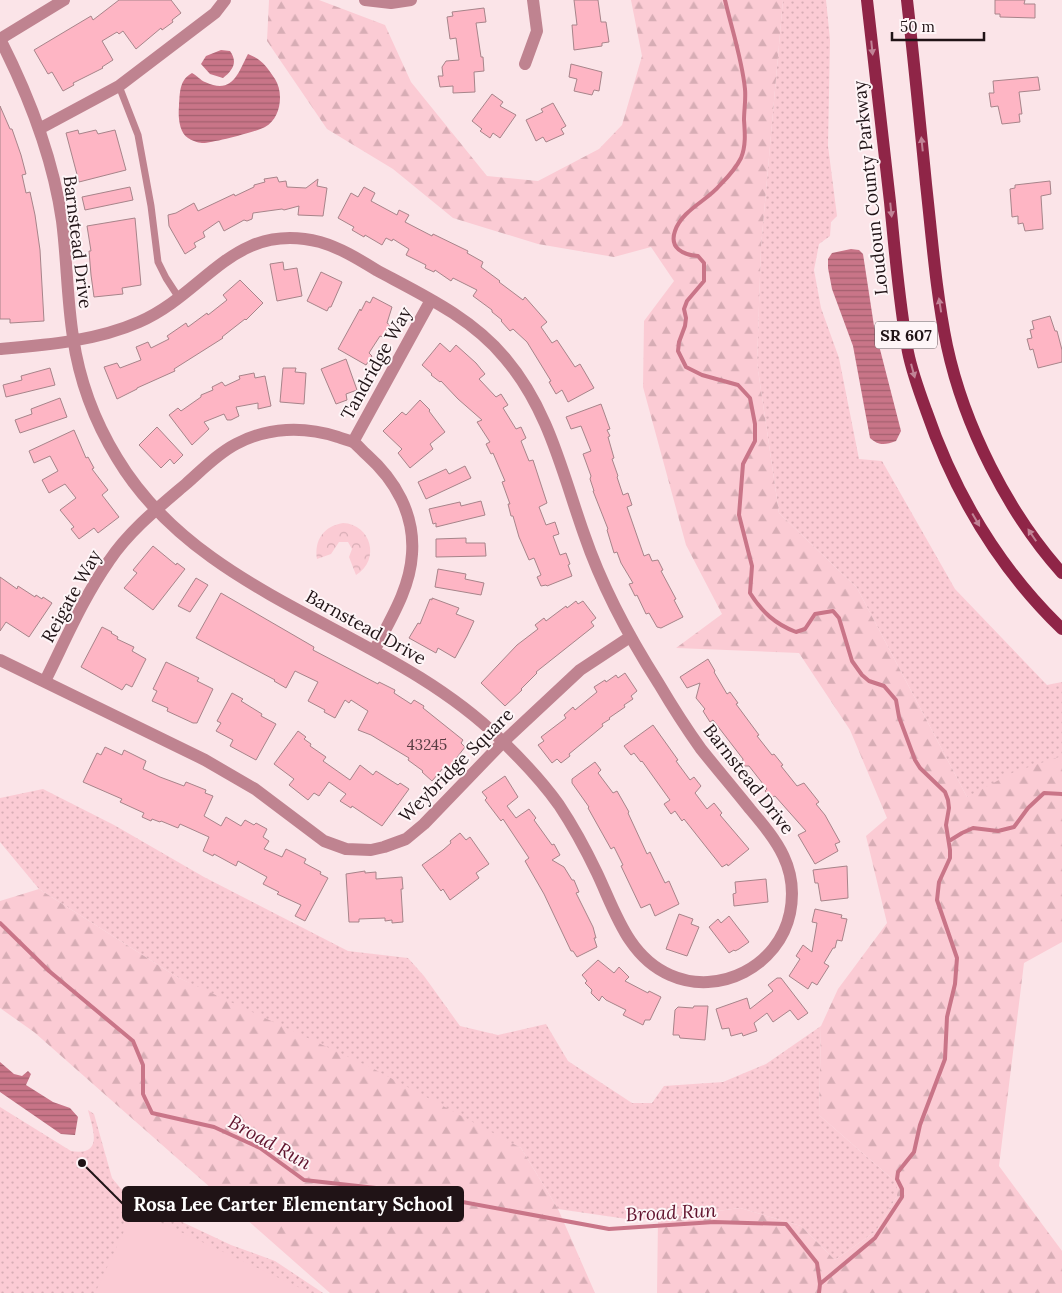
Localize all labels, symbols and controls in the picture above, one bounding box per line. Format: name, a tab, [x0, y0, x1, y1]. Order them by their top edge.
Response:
scale bar	[892, 10, 984, 42]
text: 50 m	[900, 17, 935, 36]
one-way arrow	[868, 41, 876, 57]
street label: Loudoun County Parkway	[847, 79, 893, 296]
one-way arrow	[918, 135, 926, 151]
street label: Barnstead Drive	[58, 174, 98, 310]
one-way arrow	[887, 202, 895, 218]
one-way arrow	[936, 297, 944, 313]
street label: Tandridge Way	[335, 302, 417, 424]
road number: SR 607	[875, 322, 937, 348]
one-way arrow	[910, 363, 918, 378]
one-way arrow	[972, 513, 980, 527]
one-way arrow	[1028, 528, 1037, 541]
street label: Reigate Way	[36, 545, 106, 646]
street label: Barnstead Drive	[302, 584, 430, 670]
street label: Weybridge Square	[394, 703, 518, 827]
street label: Barnstead Drive	[699, 719, 799, 839]
house number: 43245	[407, 735, 447, 754]
water label: Broad Run	[224, 1109, 316, 1175]
callout: Rosa Lee Carter Elementary School	[123, 1187, 463, 1221]
text: Rosa Lee Carter Elementary School	[133, 1192, 453, 1216]
water label: Broad Run	[625, 1198, 717, 1226]

